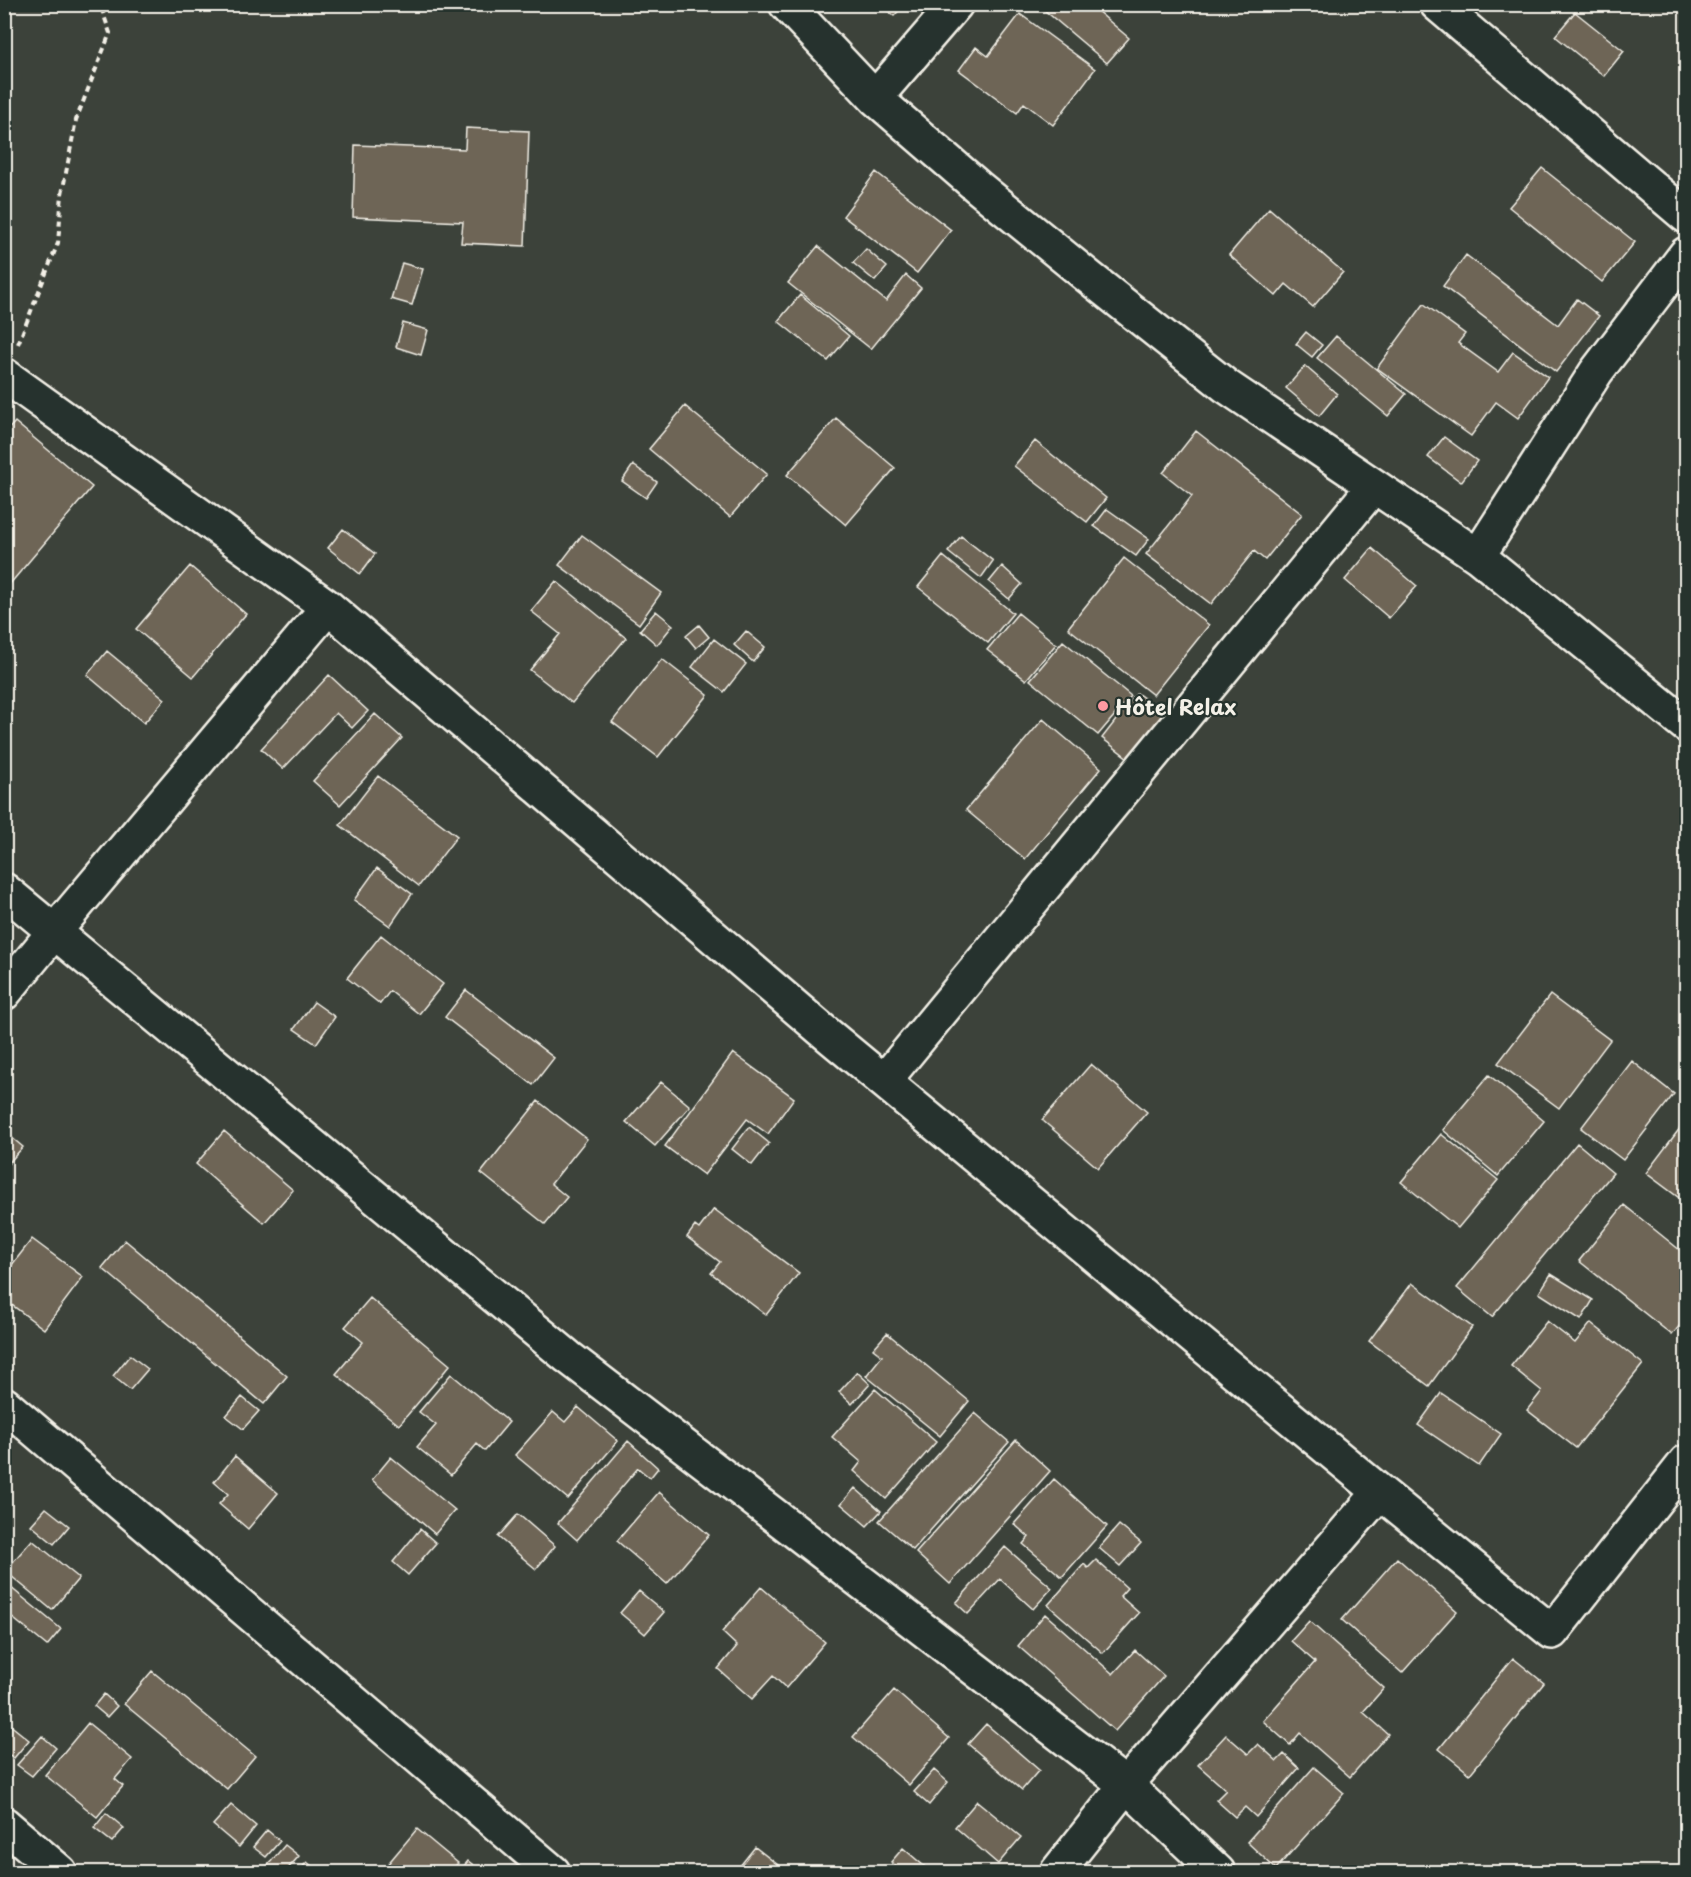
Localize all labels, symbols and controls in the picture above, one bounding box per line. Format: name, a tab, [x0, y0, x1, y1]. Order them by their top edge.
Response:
place label: Hôtel Relax	[1115, 690, 1236, 722]
marker: Hôtel Relax	[1096, 699, 1110, 713]

